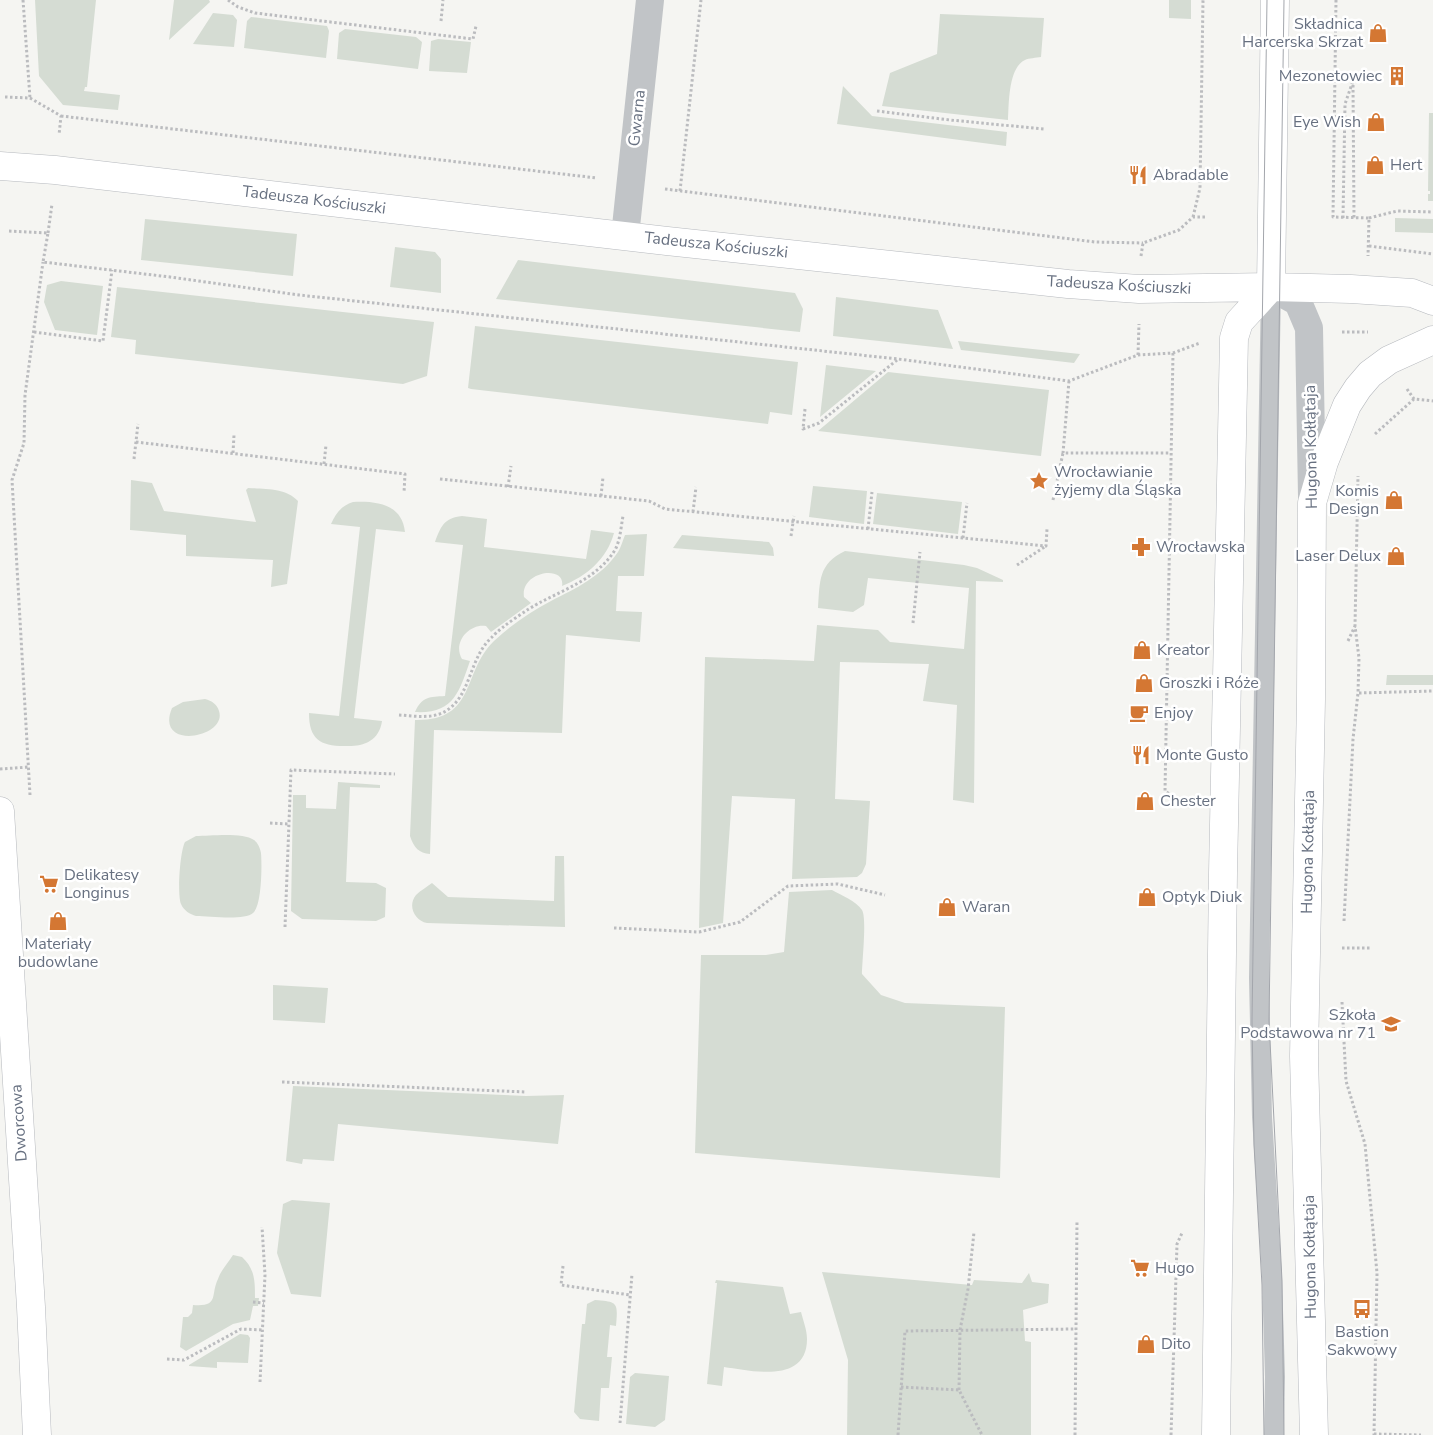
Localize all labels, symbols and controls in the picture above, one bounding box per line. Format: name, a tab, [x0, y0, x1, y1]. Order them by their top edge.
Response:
place label: Składnica Harcerska Skrzat	[1242, 13, 1363, 53]
shop icon: Składnica Harcerska Skrzat	[1367, 22, 1389, 44]
place label: Mezonetowiec	[1279, 65, 1383, 87]
building icon: Mezonetowiec	[1386, 65, 1408, 87]
street label: Gwarna	[623, 89, 651, 147]
place label: Eye Wish	[1293, 111, 1361, 133]
shop icon: Eye Wish	[1365, 111, 1387, 133]
shop icon: Hert	[1364, 154, 1386, 176]
place label: Hert	[1390, 154, 1423, 176]
restaurant icon: Abradable	[1127, 164, 1149, 186]
place label: Abradable	[1153, 164, 1228, 186]
street label: Tadeusza Kościuszki	[241, 180, 387, 220]
street label: Tadeusza Kościuszki	[643, 227, 789, 263]
street label: Tadeusza Kościuszki	[1046, 270, 1192, 300]
street label: Hugona Kołłątaja	[1299, 385, 1323, 509]
place label: Wrocławianie żyjemy dla Śląska	[1054, 461, 1182, 501]
place icon: Wrocławianie żyjemy dla Śląska	[1028, 470, 1050, 492]
place label: Komis Design	[1329, 480, 1379, 520]
shop icon: Komis Design	[1383, 489, 1405, 511]
pharmacy icon: Wrocławska	[1130, 536, 1152, 558]
place label: Wrocławska	[1156, 536, 1245, 558]
place label: Laser Delux	[1295, 545, 1382, 567]
shop icon: Laser Delux	[1385, 545, 1407, 567]
shop icon: Kreator	[1131, 639, 1153, 661]
place label: Kreator	[1157, 639, 1210, 661]
shop icon: Groszki i Róże	[1133, 672, 1155, 694]
place label: Groszki i Róże	[1159, 672, 1259, 694]
cafe icon: Enjoy	[1128, 702, 1150, 724]
place label: Enjoy	[1154, 702, 1194, 724]
restaurant icon: Monte Gusto	[1130, 744, 1152, 766]
place label: Monte Gusto	[1156, 744, 1249, 766]
shop icon: Chester	[1134, 790, 1156, 812]
place label: Chester	[1160, 790, 1216, 812]
street label: Hugona Kołłątaja	[1296, 790, 1320, 914]
place label: Delikatesy Longinus	[64, 864, 140, 904]
supermarket icon: Delikatesy Longinus	[38, 873, 60, 895]
shop icon: Optyk Diuk	[1136, 886, 1158, 908]
place label: Optyk Diuk	[1162, 886, 1243, 908]
shop icon: Waran	[936, 896, 958, 918]
place label: Waran	[962, 896, 1010, 918]
shop icon: Materiały budowlane	[47, 910, 69, 932]
place label: Materiały budowlane	[18, 933, 98, 973]
place label: Szkoła Podstawowa nr 71	[1240, 1004, 1376, 1044]
school or university icon: Szkoła Podstawowa nr 71	[1380, 1013, 1402, 1035]
street label: Dworcowa	[5, 1084, 33, 1162]
street label: Hugona Kołłątaja	[1298, 1195, 1322, 1319]
supermarket icon: Hugo	[1129, 1257, 1151, 1279]
place label: Hugo	[1155, 1257, 1195, 1279]
bus stop icon: Bastion Sakwowy	[1351, 1298, 1373, 1320]
place label: Bastion Sakwowy	[1327, 1321, 1398, 1361]
shop icon: Dito	[1135, 1333, 1157, 1355]
place label: Dito	[1161, 1333, 1191, 1355]

